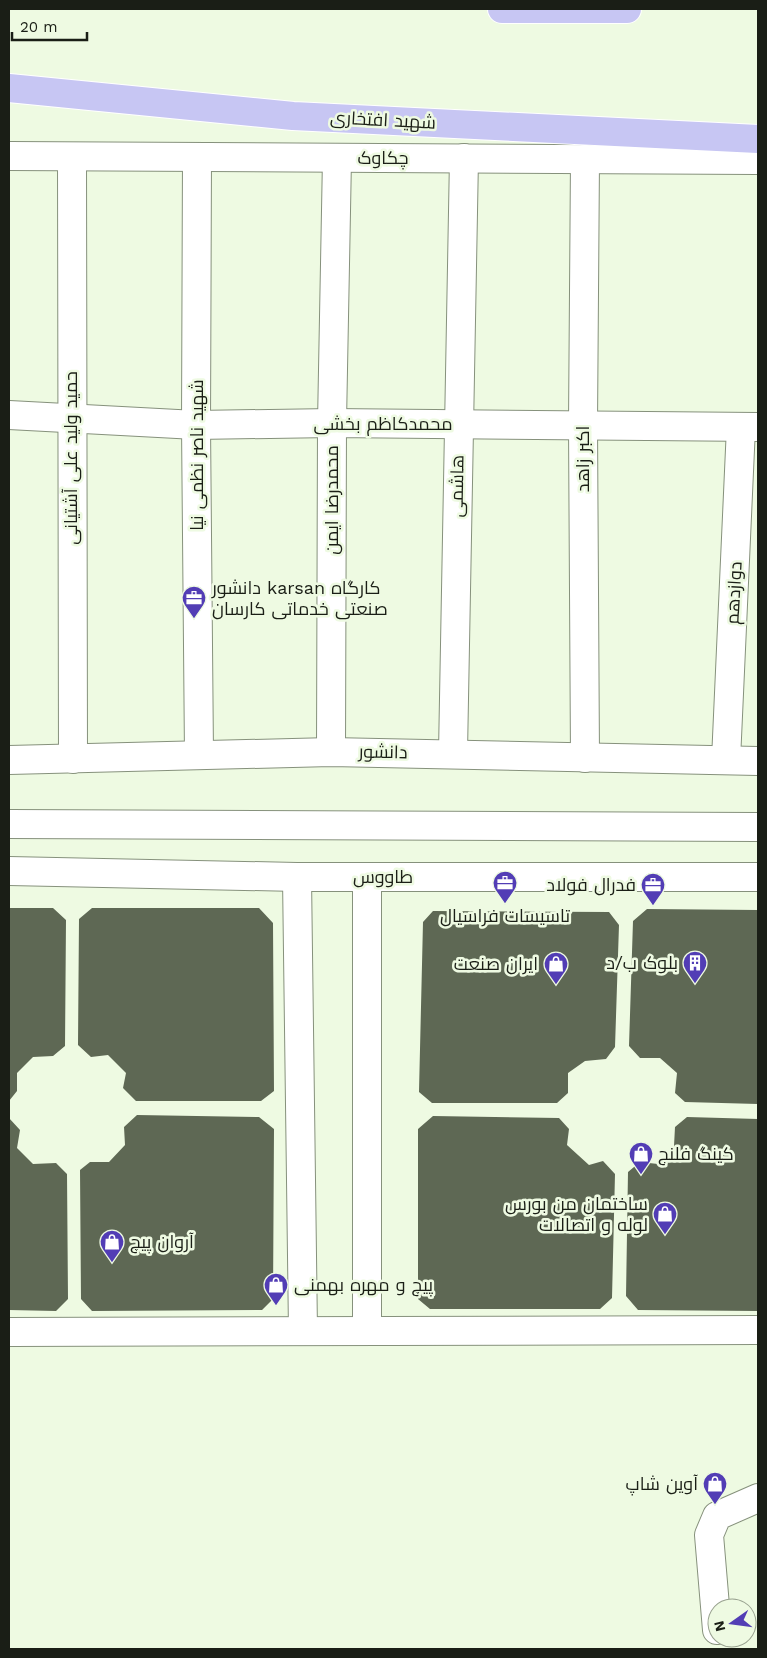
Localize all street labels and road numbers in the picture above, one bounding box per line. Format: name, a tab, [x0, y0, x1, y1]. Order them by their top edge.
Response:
street label: شهید افتخاری	[330, 106, 436, 134]
street label: چکاوک	[357, 147, 409, 170]
street label: حمید ولید علی آشتیانی	[60, 371, 82, 545]
street label: شهید ناصر نظمی نیا	[186, 379, 208, 531]
street label: محمدکاظم بخشی	[313, 413, 453, 436]
street label: اکبر زاهد	[572, 426, 594, 492]
street label: محمدرضا ایمن	[321, 445, 343, 555]
street label: هاشمی	[445, 455, 469, 517]
street label: دوازدهم	[721, 561, 748, 625]
street label: دانشور	[357, 741, 408, 763]
street label: طاووس	[353, 866, 413, 888]

